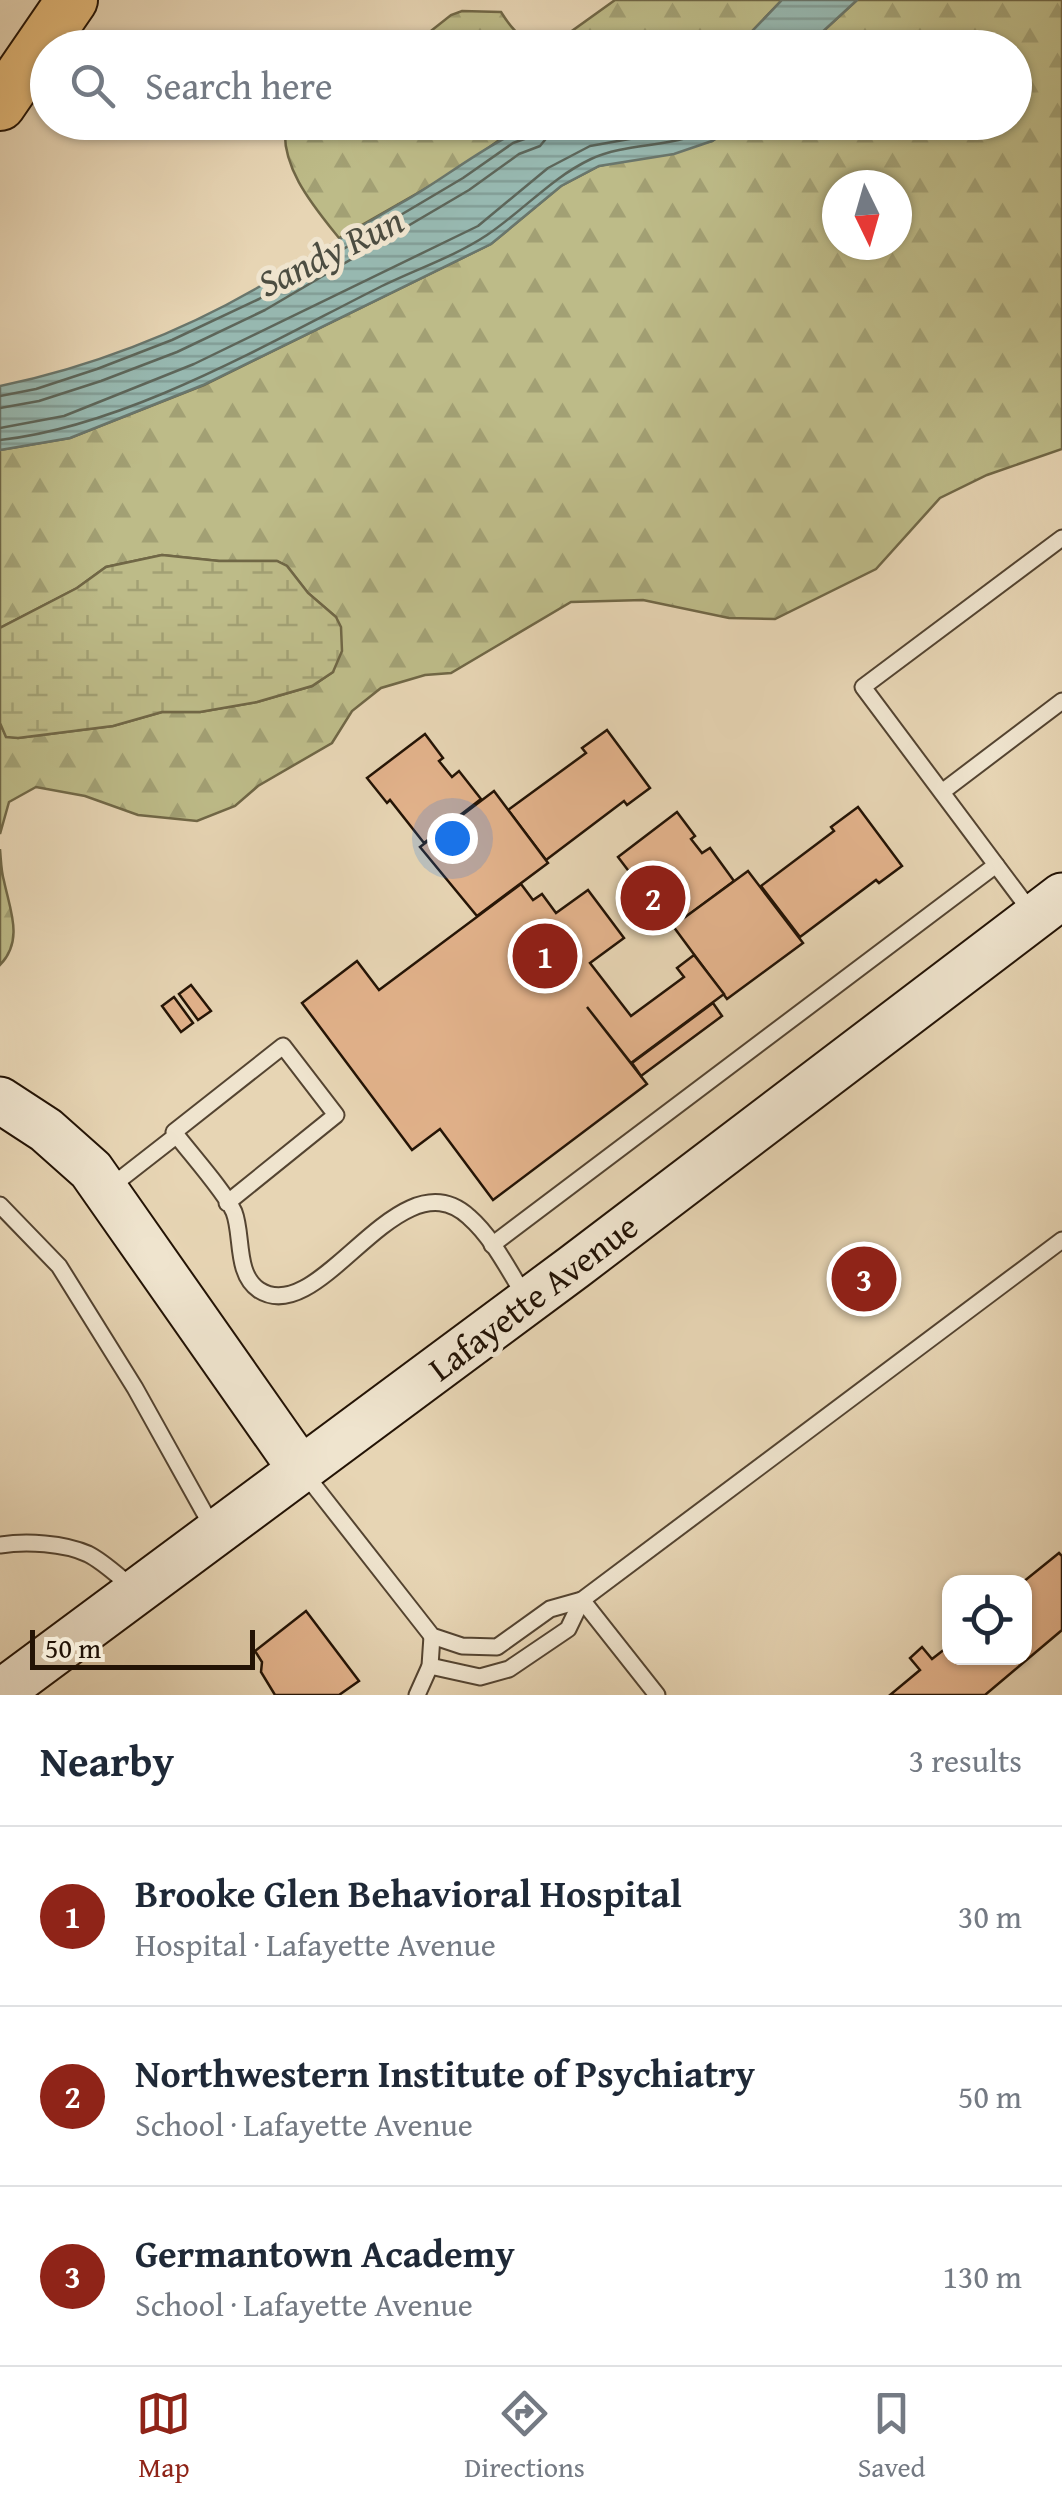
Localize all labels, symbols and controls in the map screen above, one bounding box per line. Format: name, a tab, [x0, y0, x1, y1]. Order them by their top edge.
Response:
search box	[30, 30, 1032, 140]
text: Search here	[145, 57, 333, 113]
icon: search	[65, 58, 120, 113]
north arrow	[822, 170, 912, 260]
water label: Sandy Run	[247, 192, 413, 310]
your location	[427, 813, 478, 864]
pin: 2	[620, 860, 686, 936]
pin: 1	[512, 918, 578, 994]
street label: Lafayette Avenue	[417, 1201, 649, 1393]
pin: 3	[832, 1242, 896, 1316]
map controls	[942, 1575, 1032, 1665]
button: locate	[942, 1575, 1032, 1665]
scale bar	[30, 1625, 255, 1670]
text: 50 m	[45, 1627, 101, 1668]
text: Nearby	[40, 1730, 174, 1791]
text: 3 results	[909, 1737, 1022, 1784]
text: Brooke Glen Behavioral Hospital	[135, 1865, 682, 1921]
text: 1	[64, 1893, 81, 1940]
text: 30 m	[958, 1893, 1022, 1940]
text: Hospital · Lafayette Avenue	[135, 1921, 496, 1968]
text: Northwestern Institute of Psychiatry	[135, 2045, 755, 2101]
text: 2	[64, 2073, 81, 2120]
text: 50 m	[958, 2073, 1022, 2120]
text: School · Lafayette Avenue	[135, 2101, 473, 2148]
text: Germantown Academy	[135, 2225, 515, 2281]
text: 3	[64, 2253, 81, 2300]
text: 130 m	[943, 2253, 1022, 2300]
text: School · Lafayette Avenue	[135, 2281, 473, 2328]
tab: Map	[136, 2386, 191, 2487]
tab: Directions	[464, 2386, 585, 2487]
tab: Saved	[858, 2386, 926, 2487]

